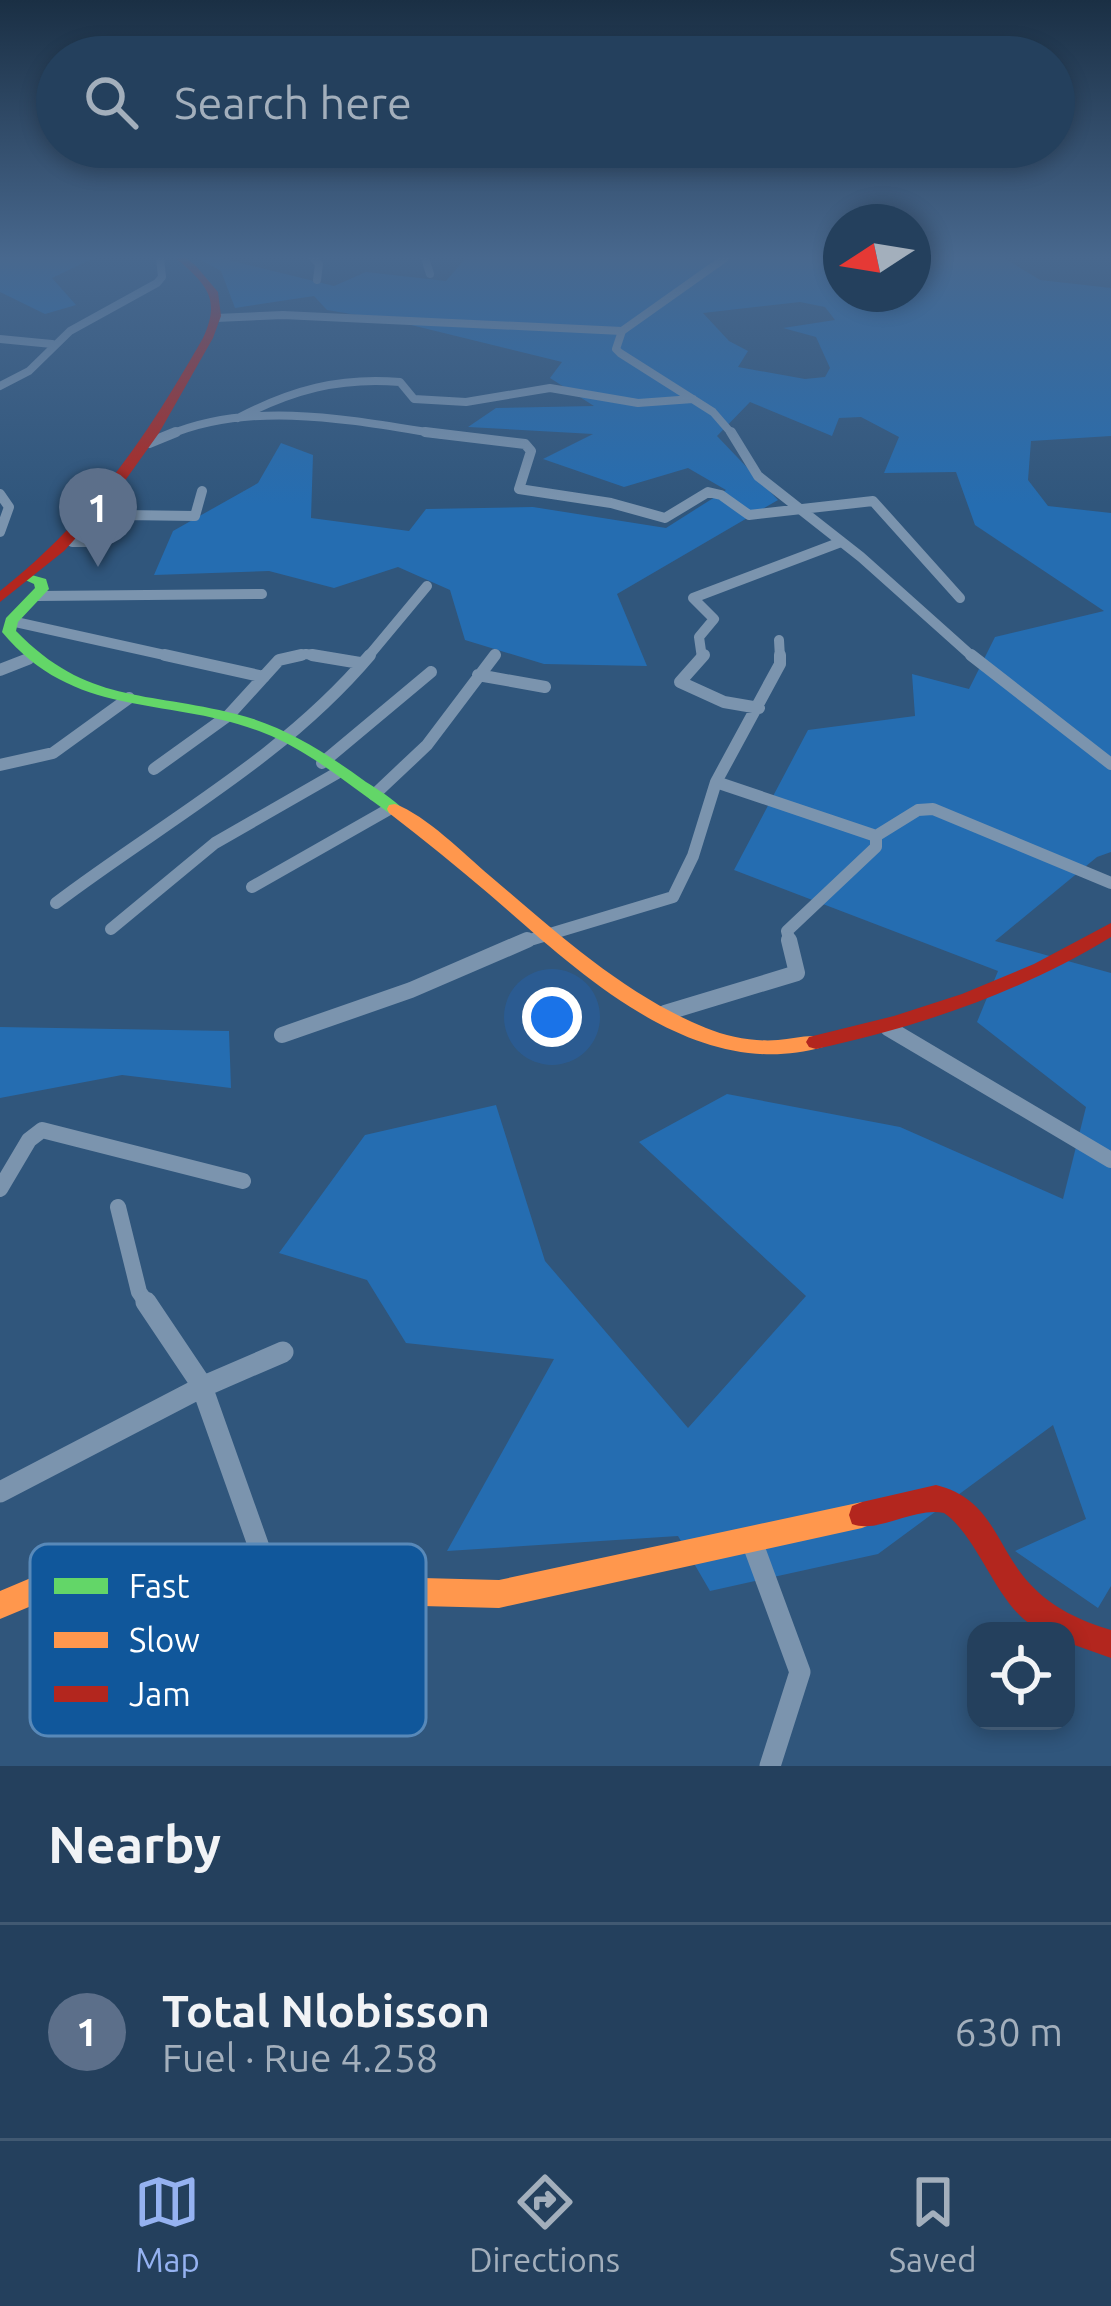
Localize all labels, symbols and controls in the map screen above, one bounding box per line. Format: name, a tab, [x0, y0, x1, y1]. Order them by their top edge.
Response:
search box	[36, 36, 1075, 168]
icon: search	[78, 69, 144, 135]
text: Search here	[174, 77, 412, 128]
north arrow	[823, 204, 931, 312]
pin: 1	[59, 468, 137, 567]
your location	[522, 987, 582, 1047]
legend	[30, 1544, 426, 1736]
text: Fast	[129, 1567, 189, 1604]
text: Slow	[129, 1621, 200, 1658]
map controls	[967, 1622, 1075, 1730]
button: locate	[967, 1622, 1075, 1730]
text: Jam	[129, 1675, 191, 1712]
text: Nearby	[48, 1815, 221, 1873]
text: Total Nlobisson	[162, 1985, 490, 2036]
text: 1	[76, 2010, 98, 2053]
text: 630 m	[954, 2010, 1063, 2053]
text: Fuel · Rue 4.258	[162, 2036, 438, 2079]
tab: Map	[134, 2169, 200, 2278]
tab: Directions	[469, 2169, 620, 2278]
tab: Saved	[889, 2169, 977, 2278]

